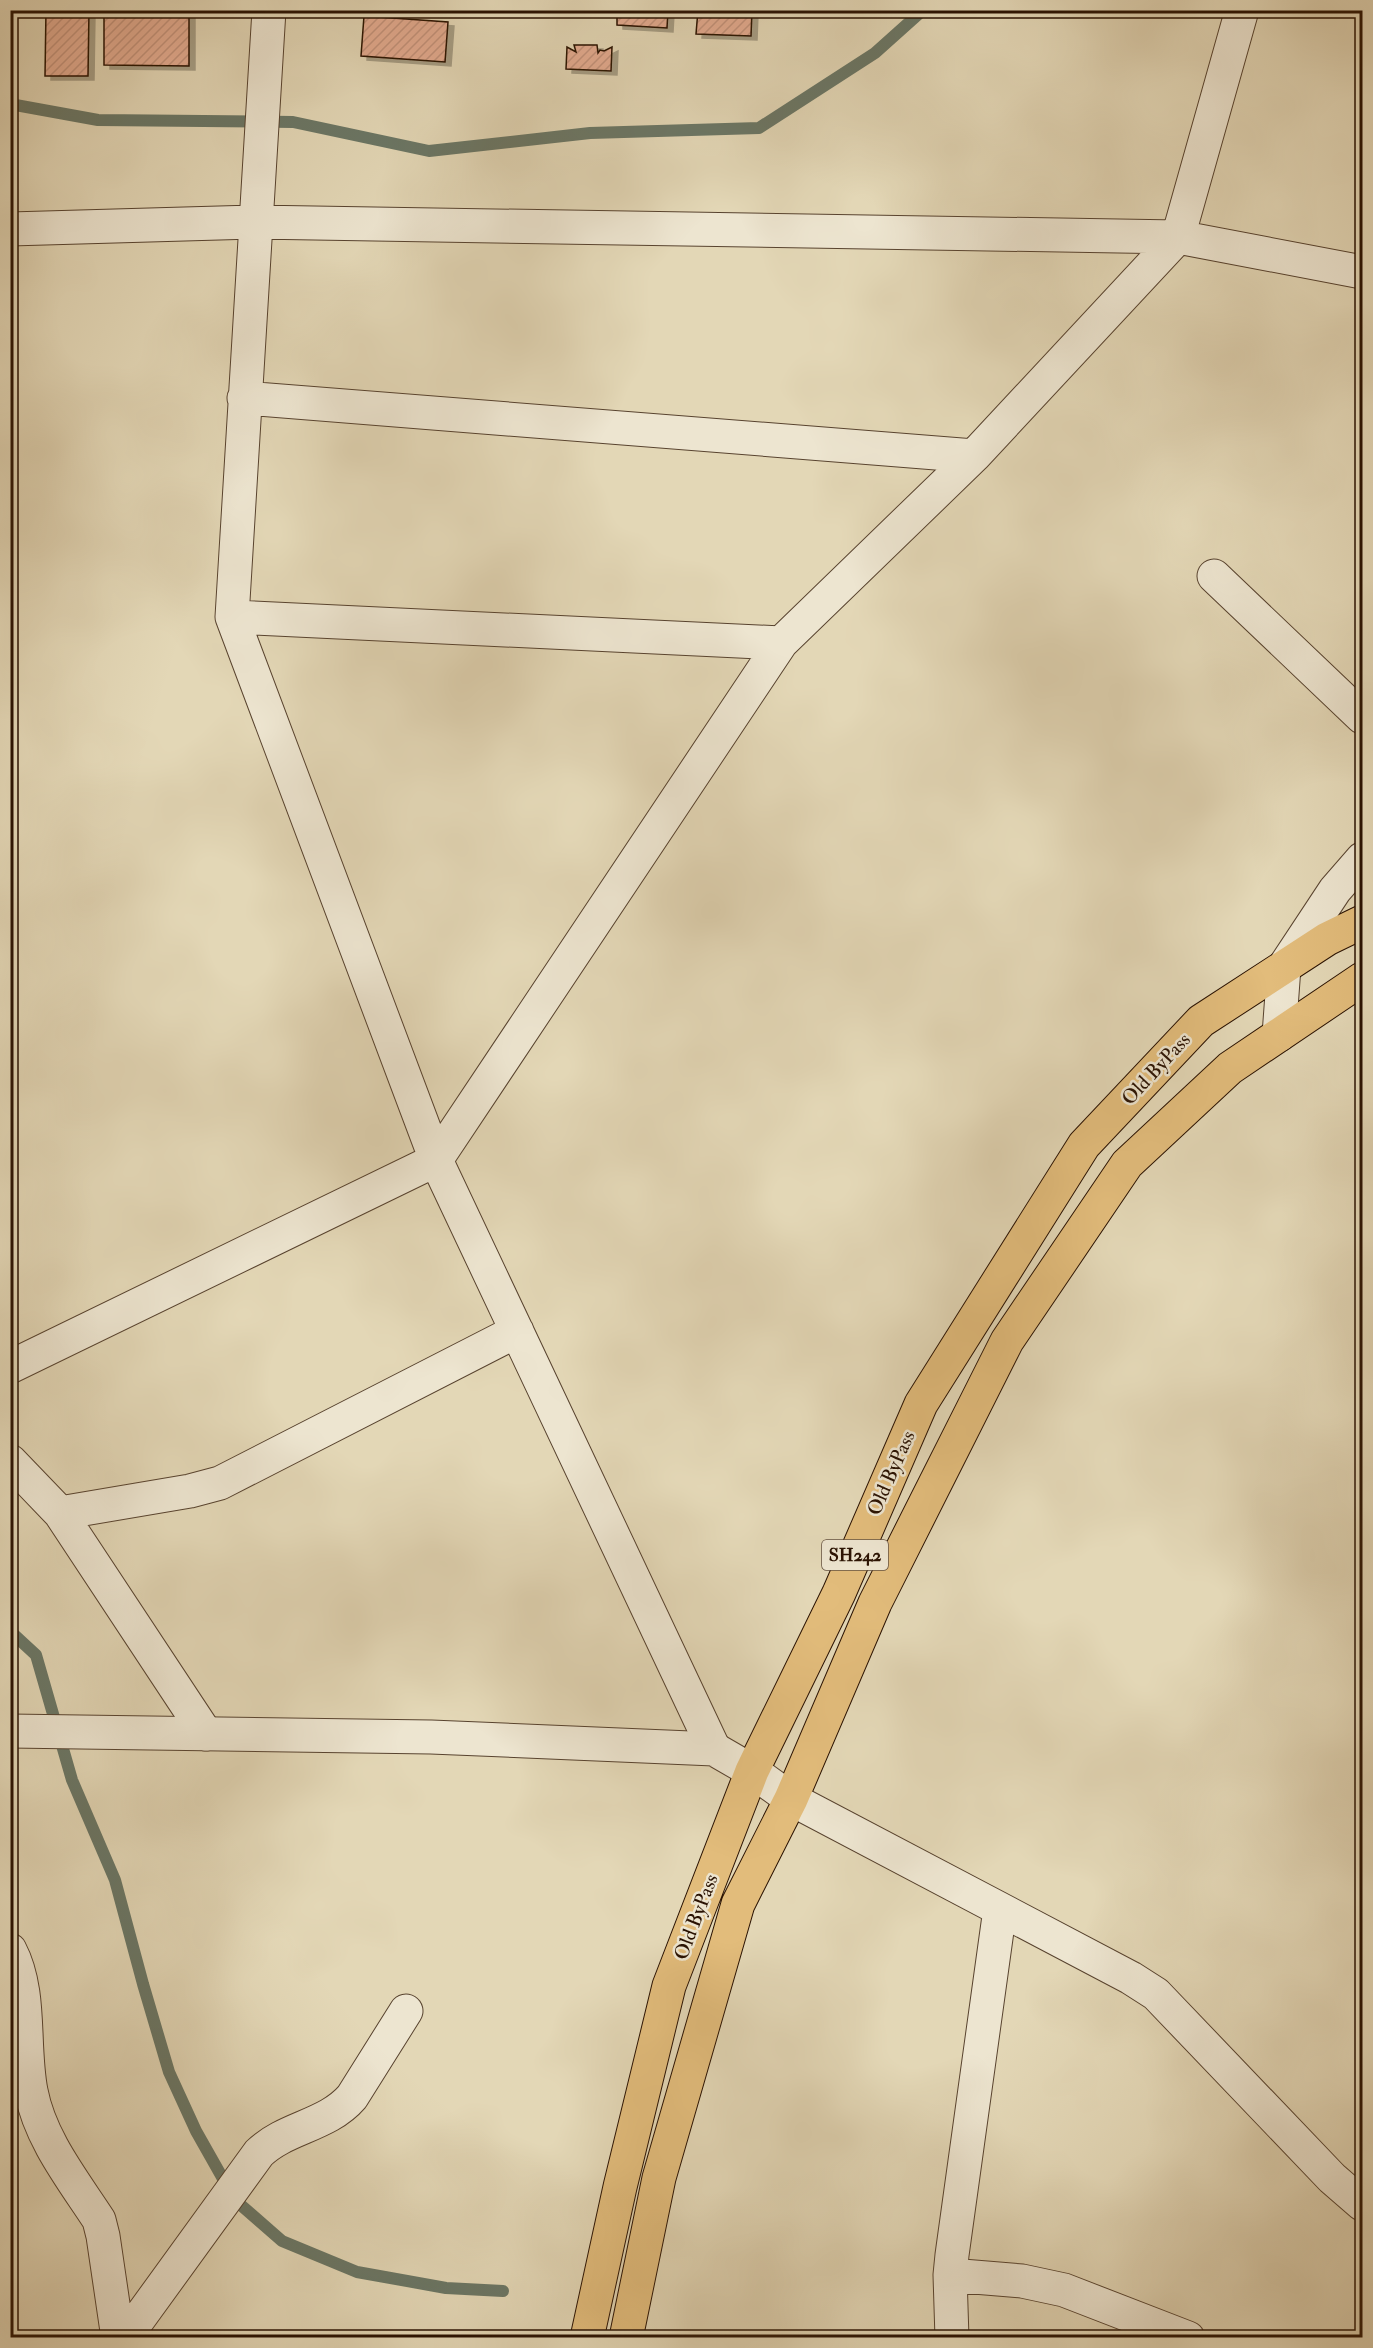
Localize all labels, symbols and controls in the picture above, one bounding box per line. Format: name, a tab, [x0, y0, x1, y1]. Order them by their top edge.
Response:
street label: Old ByPass	[1116, 1027, 1196, 1110]
street label: Old ByPass	[861, 1427, 921, 1519]
road number: SH242	[822, 1540, 888, 1570]
street label: Old ByPass	[668, 1870, 724, 1963]

